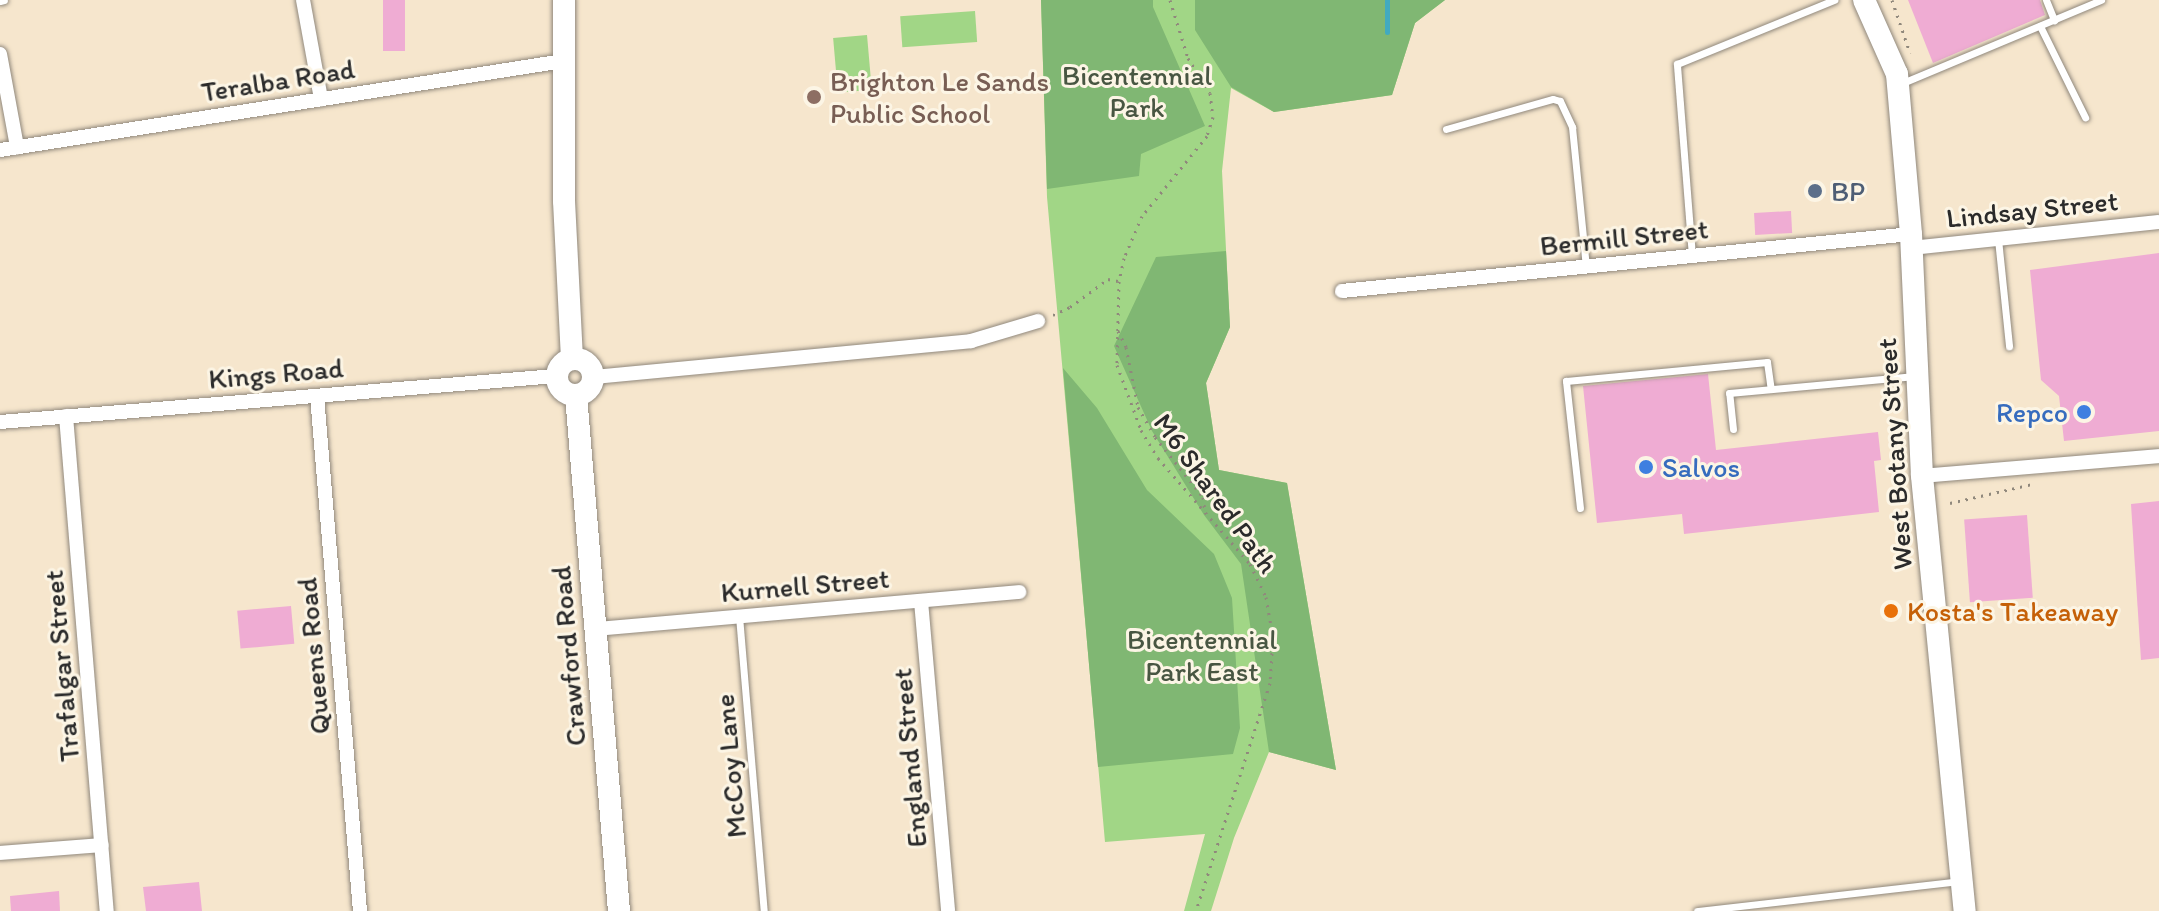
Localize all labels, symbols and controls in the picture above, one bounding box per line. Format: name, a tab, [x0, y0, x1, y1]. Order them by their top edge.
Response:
street label: Teralba Road	[199, 51, 357, 109]
park label: Bicentennial Park	[1062, 58, 1212, 124]
place label: Brighton Le Sands Public School	[830, 64, 1049, 130]
marker: Brighton Le Sands Public School	[805, 88, 823, 106]
place label: BP	[1831, 174, 1865, 208]
marker: BP	[1806, 182, 1824, 200]
street label: Lindsay Street	[1945, 183, 2119, 235]
street label: Bermill Street	[1538, 211, 1710, 263]
street label: West Botany Street	[1869, 338, 1919, 570]
street label: Kings Road	[208, 350, 344, 396]
place label: Repco	[1996, 395, 2068, 429]
marker: Repco	[2075, 403, 2093, 421]
street label: M6 Shared Path	[1147, 407, 1285, 579]
place label: Salvos	[1662, 450, 1740, 484]
marker: Salvos	[1637, 458, 1655, 476]
street label: Kurnell Street	[720, 561, 890, 609]
street label: Crawford Road	[543, 565, 593, 747]
street label: Trafalgar Street	[36, 569, 86, 763]
street label: Queens Road	[289, 576, 337, 736]
place label: Kosta's Takeaway	[1907, 594, 2117, 628]
marker: Kosta's Takeaway	[1882, 602, 1900, 620]
park label: Bicentennial Park East	[1127, 622, 1277, 688]
street label: England Street	[884, 667, 934, 849]
street label: McCoy Lane	[707, 692, 753, 840]

